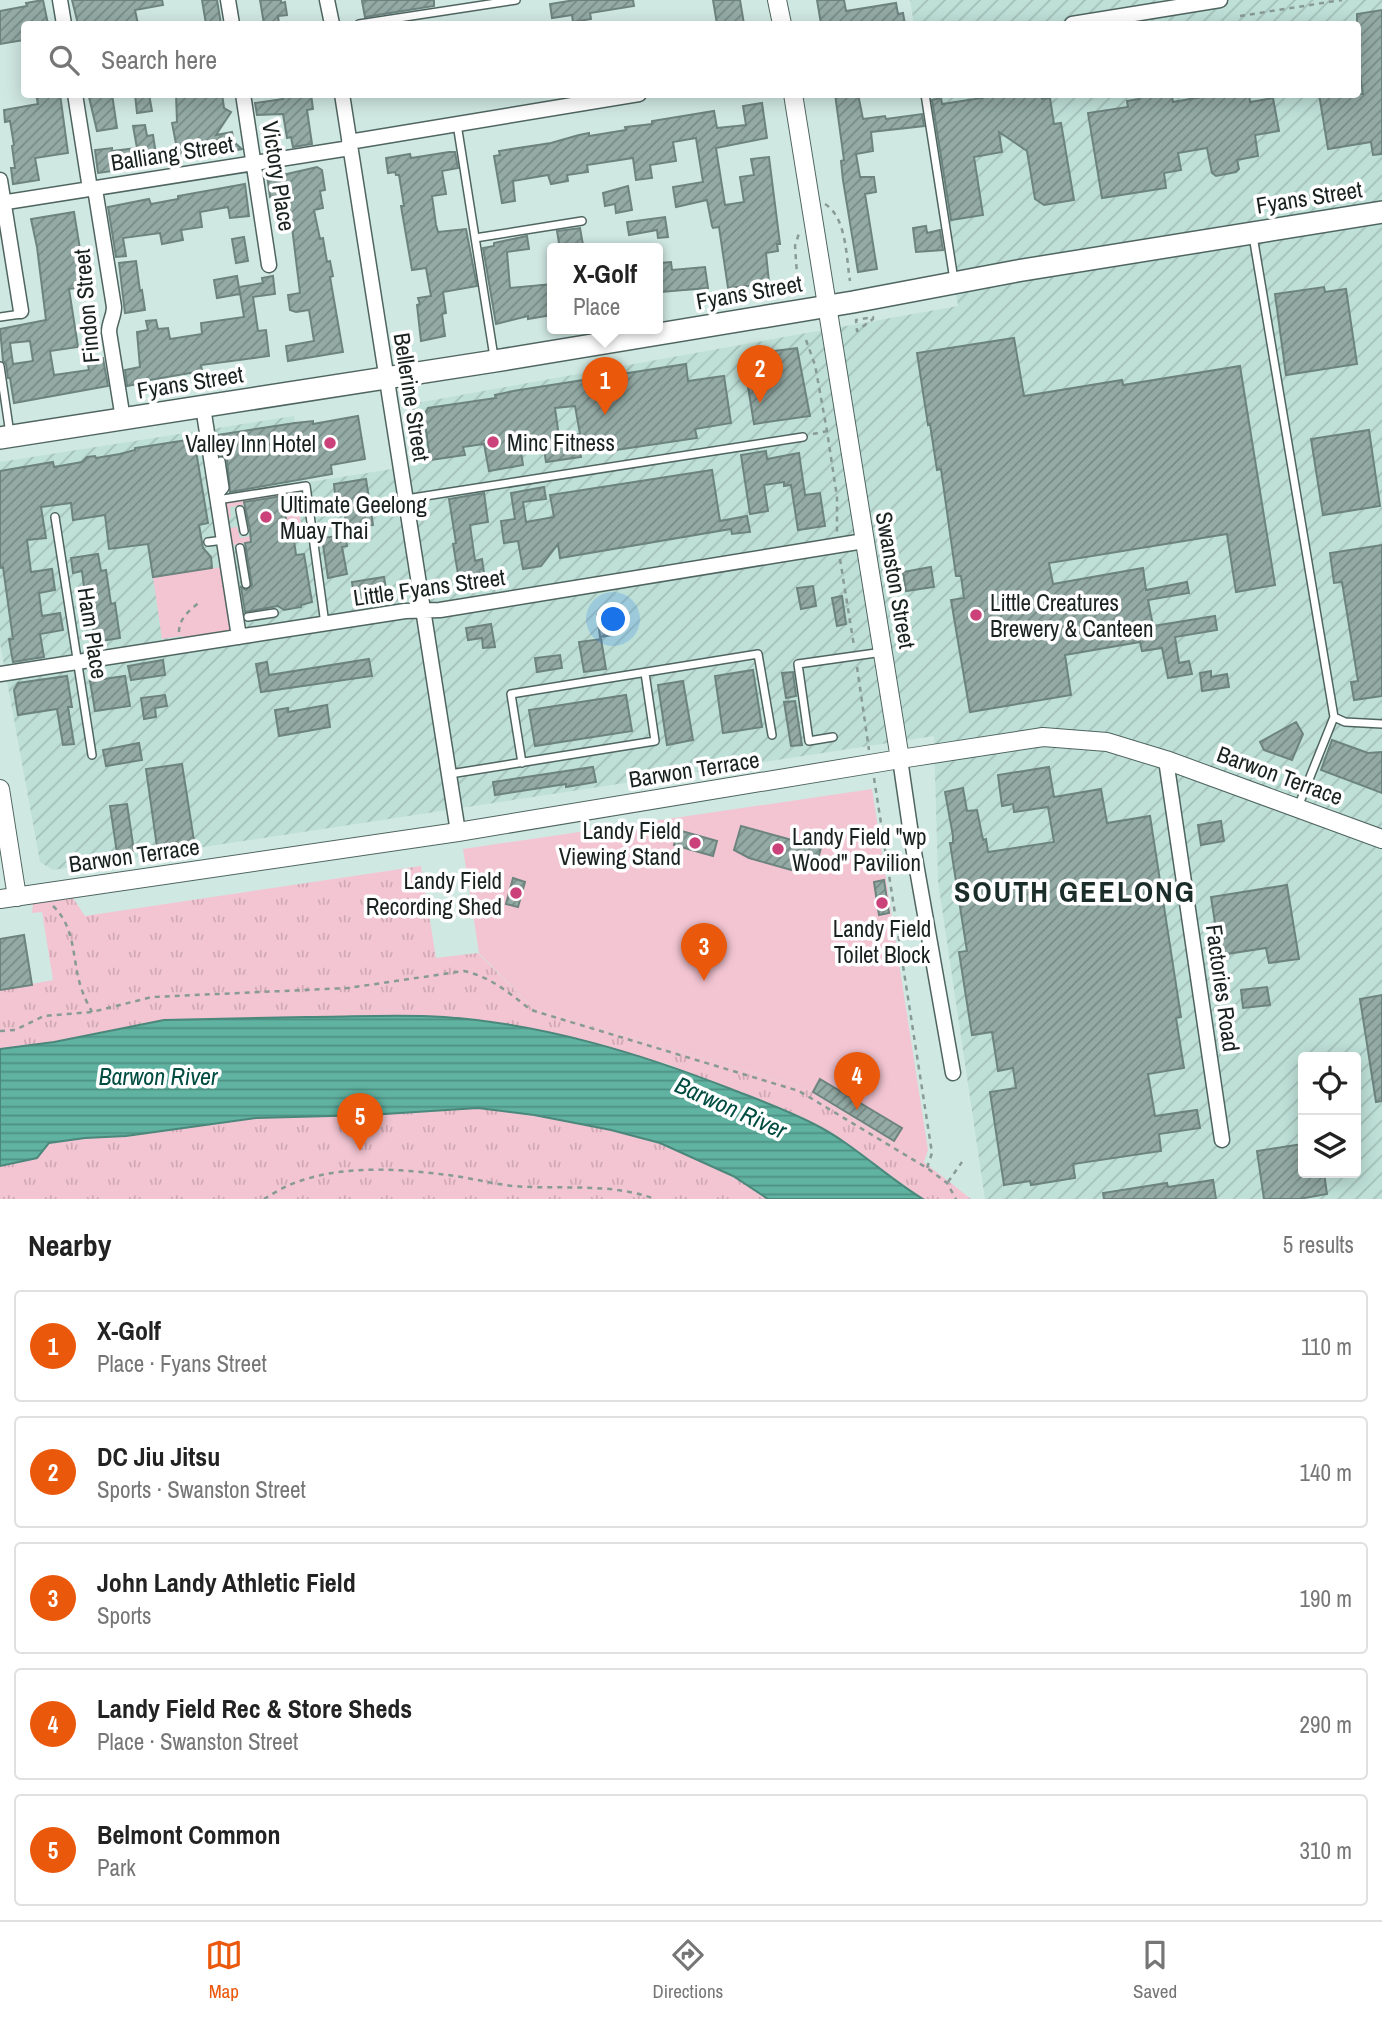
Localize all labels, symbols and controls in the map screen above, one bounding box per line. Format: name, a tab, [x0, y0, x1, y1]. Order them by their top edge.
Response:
search box	[21, 21, 1361, 98]
icon: search	[45, 41, 83, 79]
text: Search here	[101, 42, 217, 77]
street label: Victory Place	[255, 119, 303, 233]
street label: Balliang Street	[108, 128, 236, 178]
street label: Fyans Street	[1254, 173, 1364, 221]
popup	[547, 243, 663, 334]
street label: Findon Street	[66, 248, 106, 364]
text: X-Golf	[573, 256, 637, 291]
street label: Fyans Street	[694, 267, 804, 317]
text: Place	[573, 291, 620, 322]
street label: Bellerine Street	[387, 330, 437, 464]
pin: 2	[737, 345, 783, 403]
pin: 1	[582, 357, 628, 415]
street label: Fyans Street	[135, 358, 245, 406]
place label: Minc Fitness	[507, 427, 615, 458]
place label: Valley Inn Hotel	[185, 428, 316, 459]
marker: Minc Fitness	[485, 434, 501, 450]
marker: Valley Inn Hotel	[322, 435, 338, 451]
place label: Ultimate Geelong Muay Thai	[280, 489, 427, 546]
marker: Ultimate Geelong Muay Thai	[258, 509, 274, 525]
street label: Swanston Street	[869, 509, 923, 651]
street label: Little Fyans Street	[351, 561, 507, 613]
street label: Ham Place	[70, 585, 116, 681]
place label: Little Creatures Brewery & Canteen	[990, 587, 1154, 644]
your location	[596, 602, 630, 636]
marker: Little Creatures Brewery & Canteen	[968, 607, 984, 623]
street label: Barwon Terrace	[1213, 738, 1347, 812]
street label: Barwon Terrace	[627, 743, 761, 795]
place label: Landy Field Viewing Stand	[559, 815, 681, 872]
place label: Landy Field "wp Wood" Pavilion	[792, 821, 927, 878]
street label: Barwon Terrace	[67, 830, 201, 880]
marker: Landy Field Viewing Stand	[687, 835, 703, 851]
marker: Landy Field "wp Wood" Pavilion	[770, 841, 786, 857]
place label: Landy Field Recording Shed	[366, 865, 502, 922]
district label: SOUTH GEELONG	[954, 871, 1196, 911]
marker: Landy Field Recording Shed	[508, 885, 524, 901]
marker: Landy Field Toilet Block	[874, 895, 890, 911]
place label: Landy Field Toilet Block	[833, 913, 931, 970]
street label: Factories Road	[1199, 922, 1247, 1054]
pin: 3	[681, 923, 727, 981]
pin: 4	[834, 1052, 880, 1110]
map controls	[1298, 1052, 1361, 1178]
button: locate	[1298, 1052, 1361, 1115]
water label: Barwon River	[98, 1060, 219, 1092]
water label: Barwon River	[670, 1068, 793, 1146]
pin: 5	[337, 1093, 383, 1151]
button: layers	[1298, 1115, 1361, 1178]
text: Nearby	[28, 1225, 111, 1265]
text: 5 results	[1283, 1229, 1354, 1260]
text: X-Golf	[97, 1313, 161, 1348]
text: 1	[48, 1331, 58, 1362]
text: 110 m	[1301, 1331, 1352, 1362]
text: Place · Fyans Street	[97, 1348, 267, 1379]
text: DC Jiu Jitsu	[97, 1439, 220, 1474]
text: 2	[48, 1457, 58, 1488]
text: 140 m	[1300, 1457, 1352, 1488]
text: Sports · Swanston Street	[97, 1474, 306, 1505]
text: John Landy Athletic Field	[97, 1565, 356, 1600]
text: 3	[48, 1583, 58, 1614]
text: 190 m	[1300, 1583, 1352, 1614]
text: Sports	[97, 1600, 152, 1631]
text: Landy Field Rec & Store Sheds	[97, 1691, 412, 1726]
text: 4	[48, 1709, 58, 1740]
text: 290 m	[1300, 1709, 1352, 1740]
text: Place · Swanston Street	[97, 1726, 298, 1757]
text: Belmont Common	[97, 1817, 281, 1852]
text: 5	[48, 1835, 58, 1866]
text: 310 m	[1300, 1835, 1352, 1866]
text: Park	[97, 1852, 136, 1883]
tab: Map	[205, 1936, 243, 2004]
tab: Directions	[652, 1936, 723, 2004]
tab: Saved	[1133, 1936, 1177, 2004]

